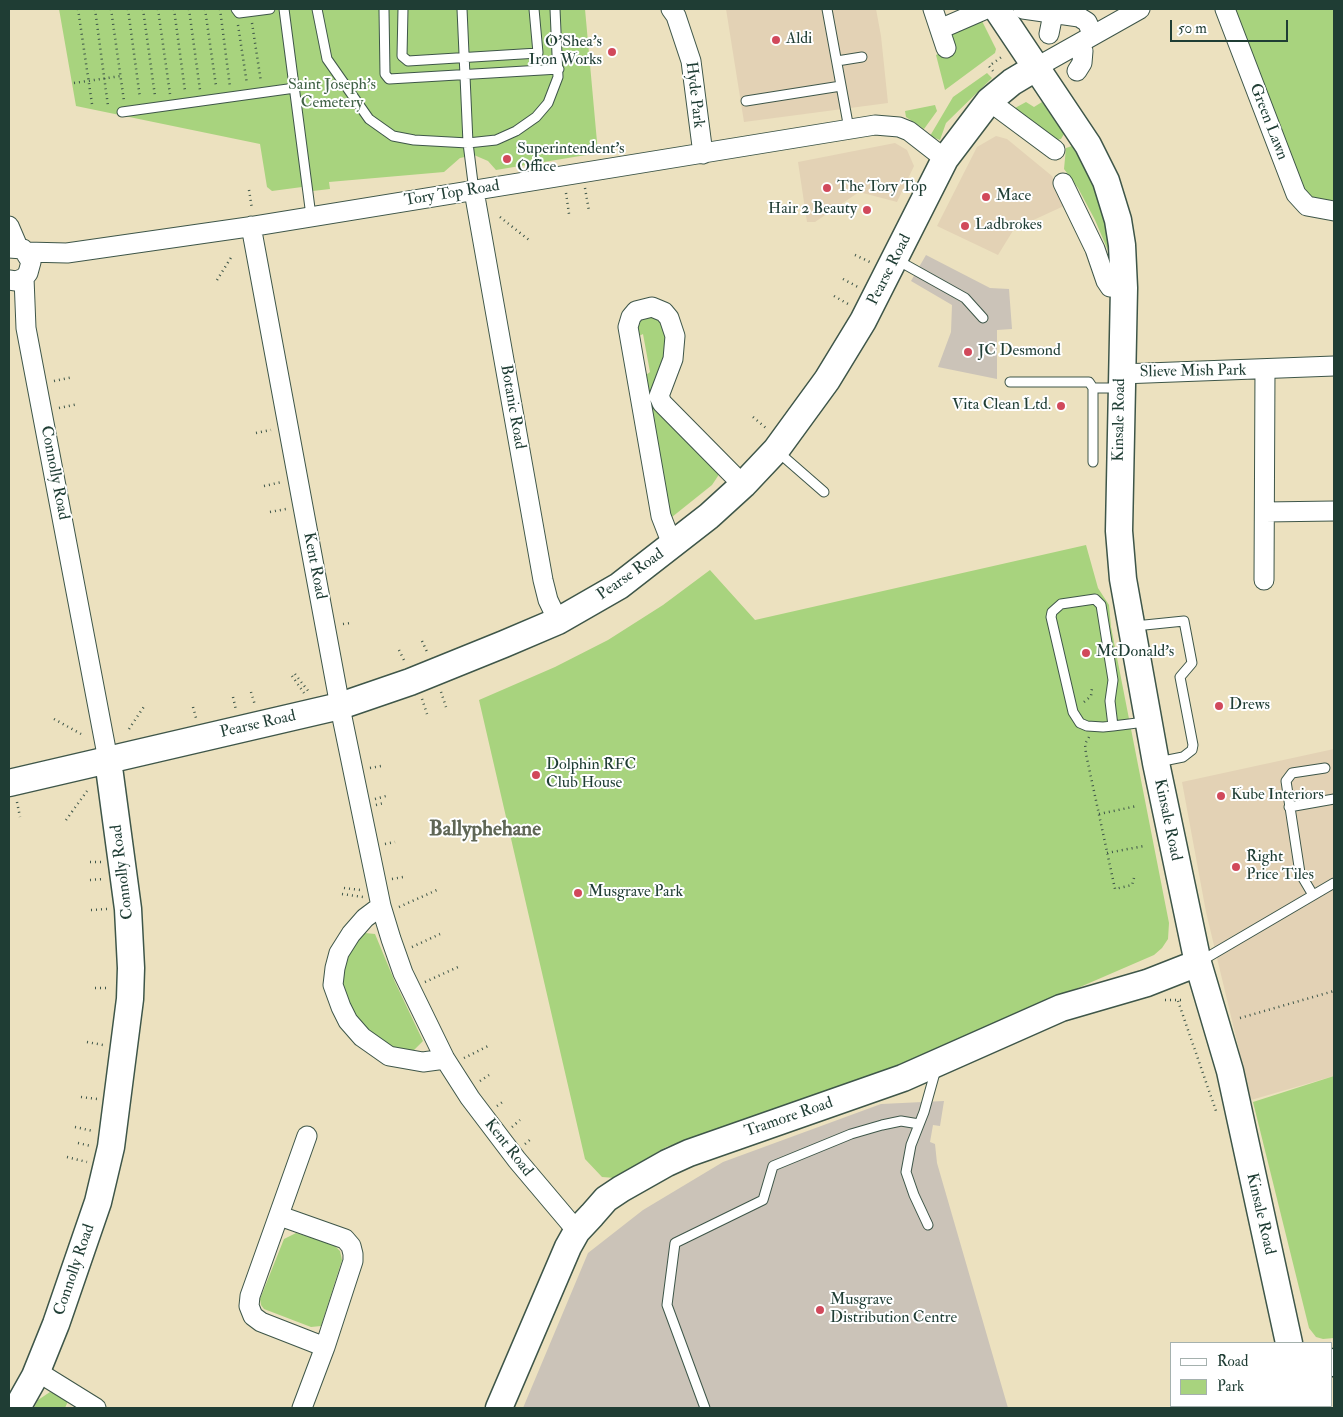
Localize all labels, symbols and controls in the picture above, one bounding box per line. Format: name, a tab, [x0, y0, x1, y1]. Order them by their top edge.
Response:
scale bar	[1173, 10, 1290, 42]
text: 50 m	[1178, 19, 1207, 38]
place label: Aldi	[786, 30, 812, 50]
place label: O'Shea's Iron Works	[529, 33, 602, 71]
marker: Aldi	[770, 34, 782, 46]
marker: O'Shea's Iron Works	[606, 46, 618, 58]
street label: Hyde Park	[680, 61, 708, 129]
park label: Saint Joseph's Cemetery	[288, 76, 376, 114]
street label: Green Lawn	[1245, 81, 1291, 163]
place label: Superintendent's Office	[517, 140, 625, 178]
marker: Superintendent's Office	[501, 153, 513, 165]
street label: Tory Top Road	[403, 177, 501, 211]
place label: The Tory Top	[837, 178, 927, 198]
marker: The Tory Top	[821, 182, 833, 194]
place label: Mace	[996, 187, 1031, 207]
marker: Mace	[980, 191, 992, 203]
place label: Hair 2 Beauty	[768, 200, 857, 220]
marker: Hair 2 Beauty	[861, 204, 873, 216]
place label: Ladbrokes	[975, 216, 1042, 236]
marker: Ladbrokes	[959, 220, 971, 232]
street label: Pearse Road	[864, 231, 916, 309]
place label: JC Desmond	[978, 342, 1061, 362]
marker: JC Desmond	[962, 346, 974, 358]
street label: Slieve Mish Park	[1139, 361, 1247, 383]
street label: Botanic Road	[495, 363, 529, 451]
street label: Kinsale Road	[1110, 378, 1130, 462]
place label: Vita Clean Ltd.	[952, 396, 1051, 416]
marker: Vita Clean Ltd.	[1055, 400, 1067, 412]
street label: Connolly Road	[35, 424, 73, 522]
street label: Kent Road	[298, 531, 330, 601]
street label: Pearse Road	[594, 545, 668, 605]
place label: McDonald's	[1096, 643, 1174, 663]
marker: McDonald's	[1080, 647, 1092, 659]
place label: Drews	[1229, 696, 1270, 716]
marker: Drews	[1213, 700, 1225, 712]
street label: Pearse Road	[218, 707, 298, 743]
place label: Dolphin RFC Club House	[546, 756, 636, 794]
marker: Dolphin RFC Club House	[530, 769, 542, 781]
street label: Kinsale Road	[1149, 777, 1185, 863]
place label: Kube Interiors	[1231, 786, 1324, 806]
marker: Kube Interiors	[1215, 790, 1227, 802]
district label: Ballyphehane	[429, 817, 541, 843]
street label: Connolly Road	[108, 823, 138, 921]
place label: Right Price Tiles	[1246, 848, 1314, 886]
marker: Right Price Tiles	[1230, 861, 1242, 873]
place label: Musgrave Park	[588, 883, 683, 903]
marker: Musgrave Park	[572, 887, 584, 899]
street label: Tramore Road	[742, 1094, 836, 1142]
street label: Kent Road	[480, 1115, 536, 1181]
street label: Kinsale Road	[1241, 1171, 1279, 1257]
street label: Connolly Road	[50, 1222, 100, 1318]
place label: Musgrave Distribution Centre	[830, 1291, 957, 1329]
marker: Musgrave Distribution Centre	[814, 1304, 826, 1316]
legend	[1170, 1342, 1333, 1407]
text: Road	[1217, 1352, 1248, 1371]
text: Park	[1217, 1377, 1244, 1396]

